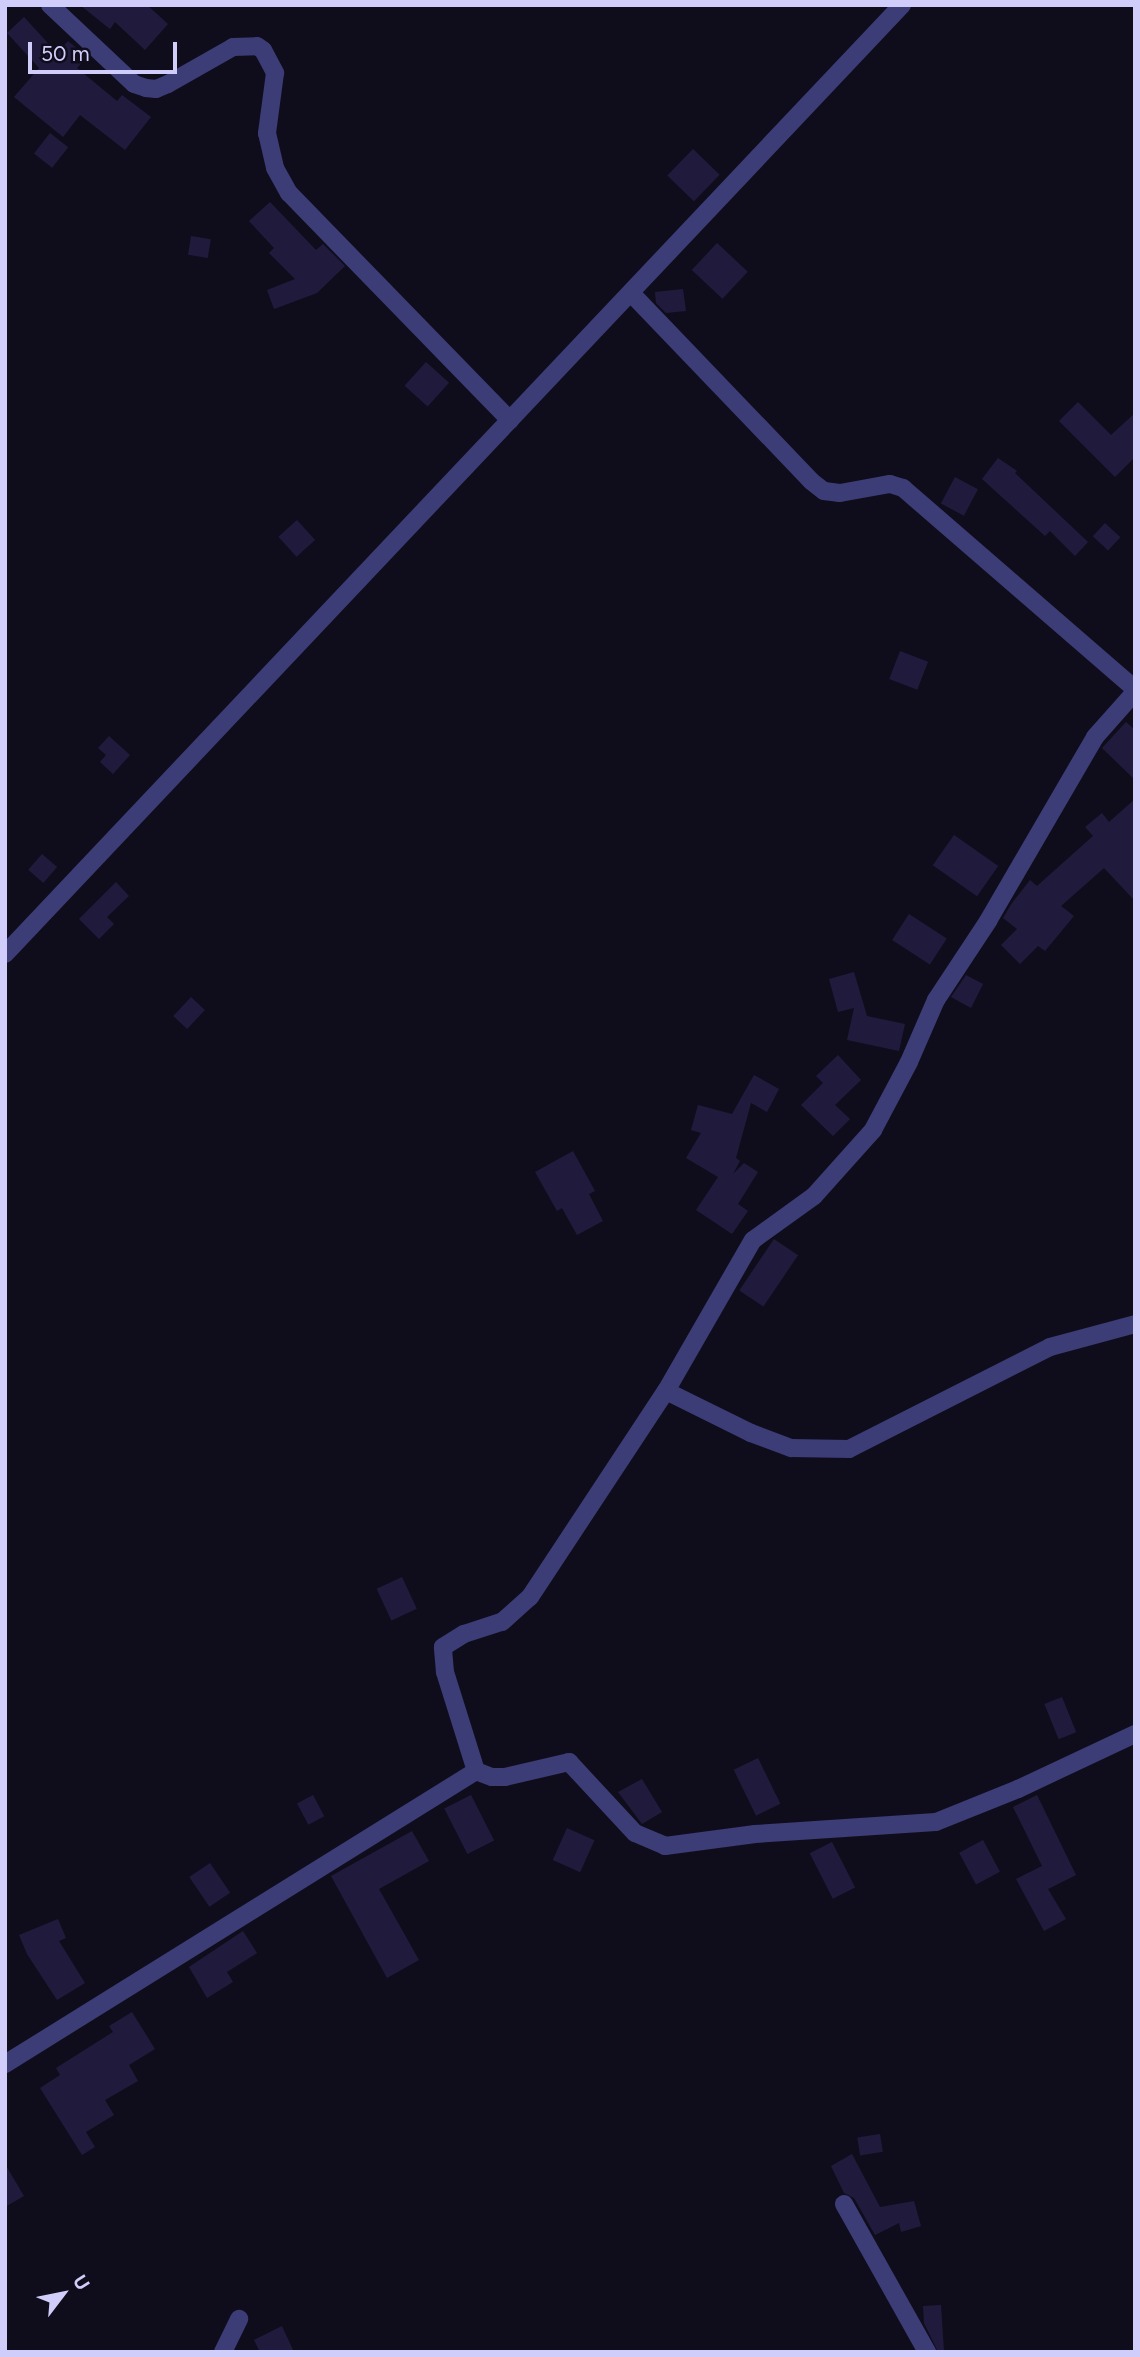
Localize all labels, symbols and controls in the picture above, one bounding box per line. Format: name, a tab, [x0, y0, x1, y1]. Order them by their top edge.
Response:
scale bar	[32, 28, 180, 72]
text: 50 m	[41, 41, 90, 66]
north arrow	[28, 2259, 98, 2329]
text: U	[68, 2271, 95, 2294]

